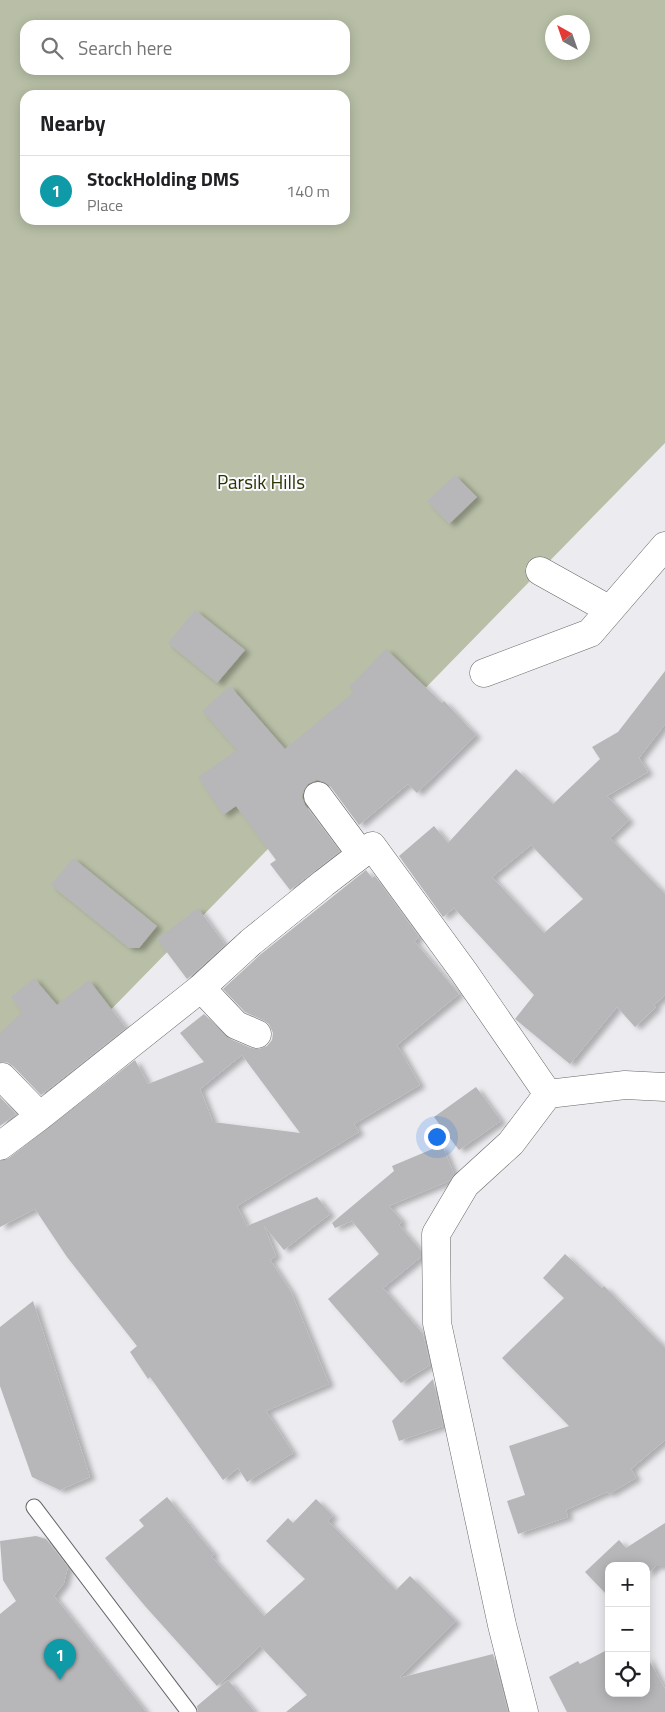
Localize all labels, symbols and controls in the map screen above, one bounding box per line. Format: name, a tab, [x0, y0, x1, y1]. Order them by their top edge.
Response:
north arrow	[545, 15, 590, 60]
search box	[20, 20, 350, 75]
text: Search here	[78, 33, 172, 62]
icon: search	[38, 34, 66, 62]
text: Nearby	[40, 107, 105, 139]
text: StockHolding DMS	[87, 164, 239, 193]
text: 1	[52, 179, 60, 203]
text: 140 m	[286, 179, 330, 203]
text: Place	[87, 193, 123, 217]
park label: Parsik Hills	[217, 467, 305, 496]
your location	[424, 1124, 450, 1150]
map controls	[605, 1562, 650, 1697]
button: +	[605, 1562, 650, 1607]
button: −	[605, 1607, 650, 1652]
pin: 1	[44, 1639, 76, 1680]
button: locate	[605, 1652, 650, 1697]

